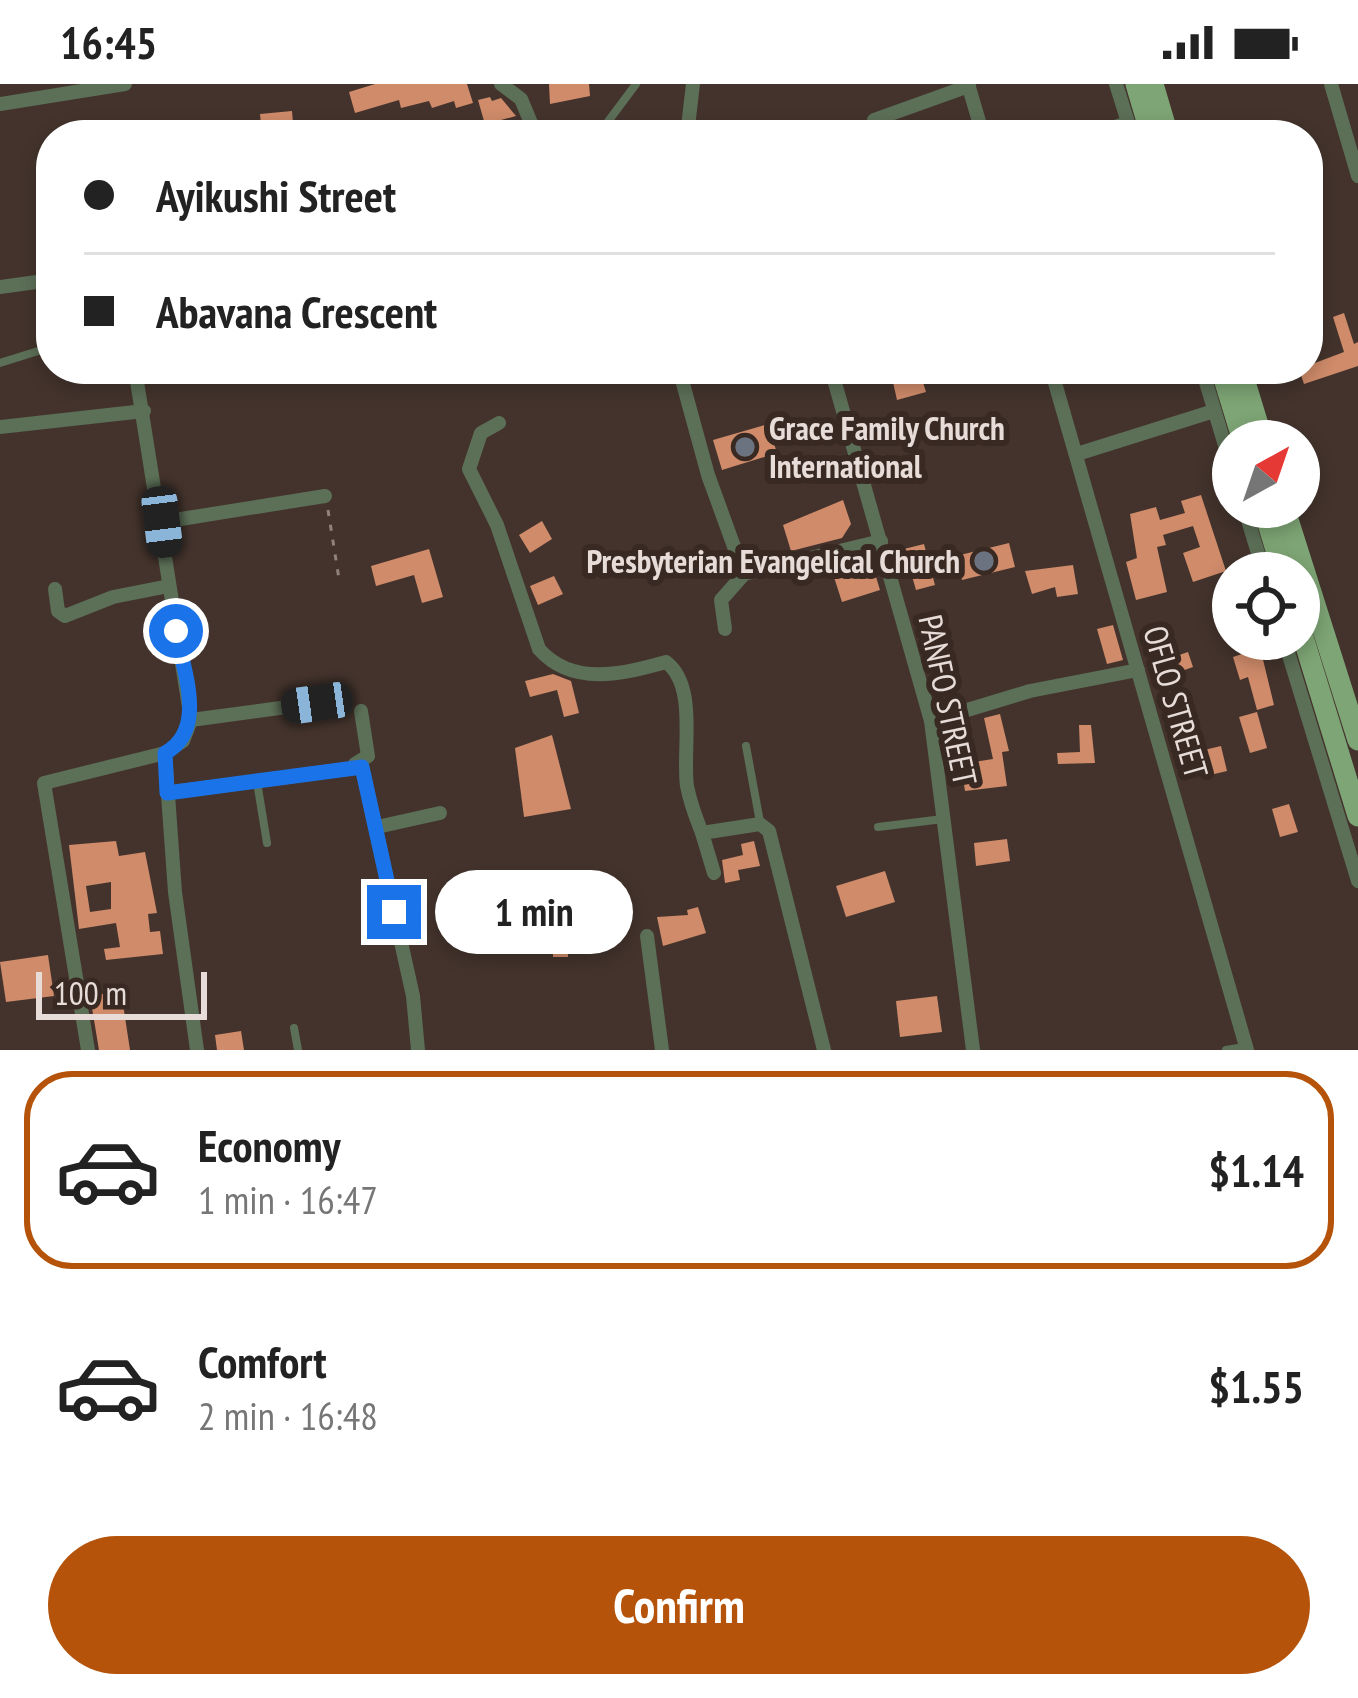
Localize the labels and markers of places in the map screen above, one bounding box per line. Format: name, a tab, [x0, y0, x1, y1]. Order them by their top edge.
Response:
place label: Grace Family Church International	[769, 406, 1005, 487]
marker: Grace Family Church International	[732, 434, 758, 460]
place label: Presbyterian Evangelical Church	[586, 539, 960, 582]
marker: Presbyterian Evangelical Church	[971, 548, 997, 574]

